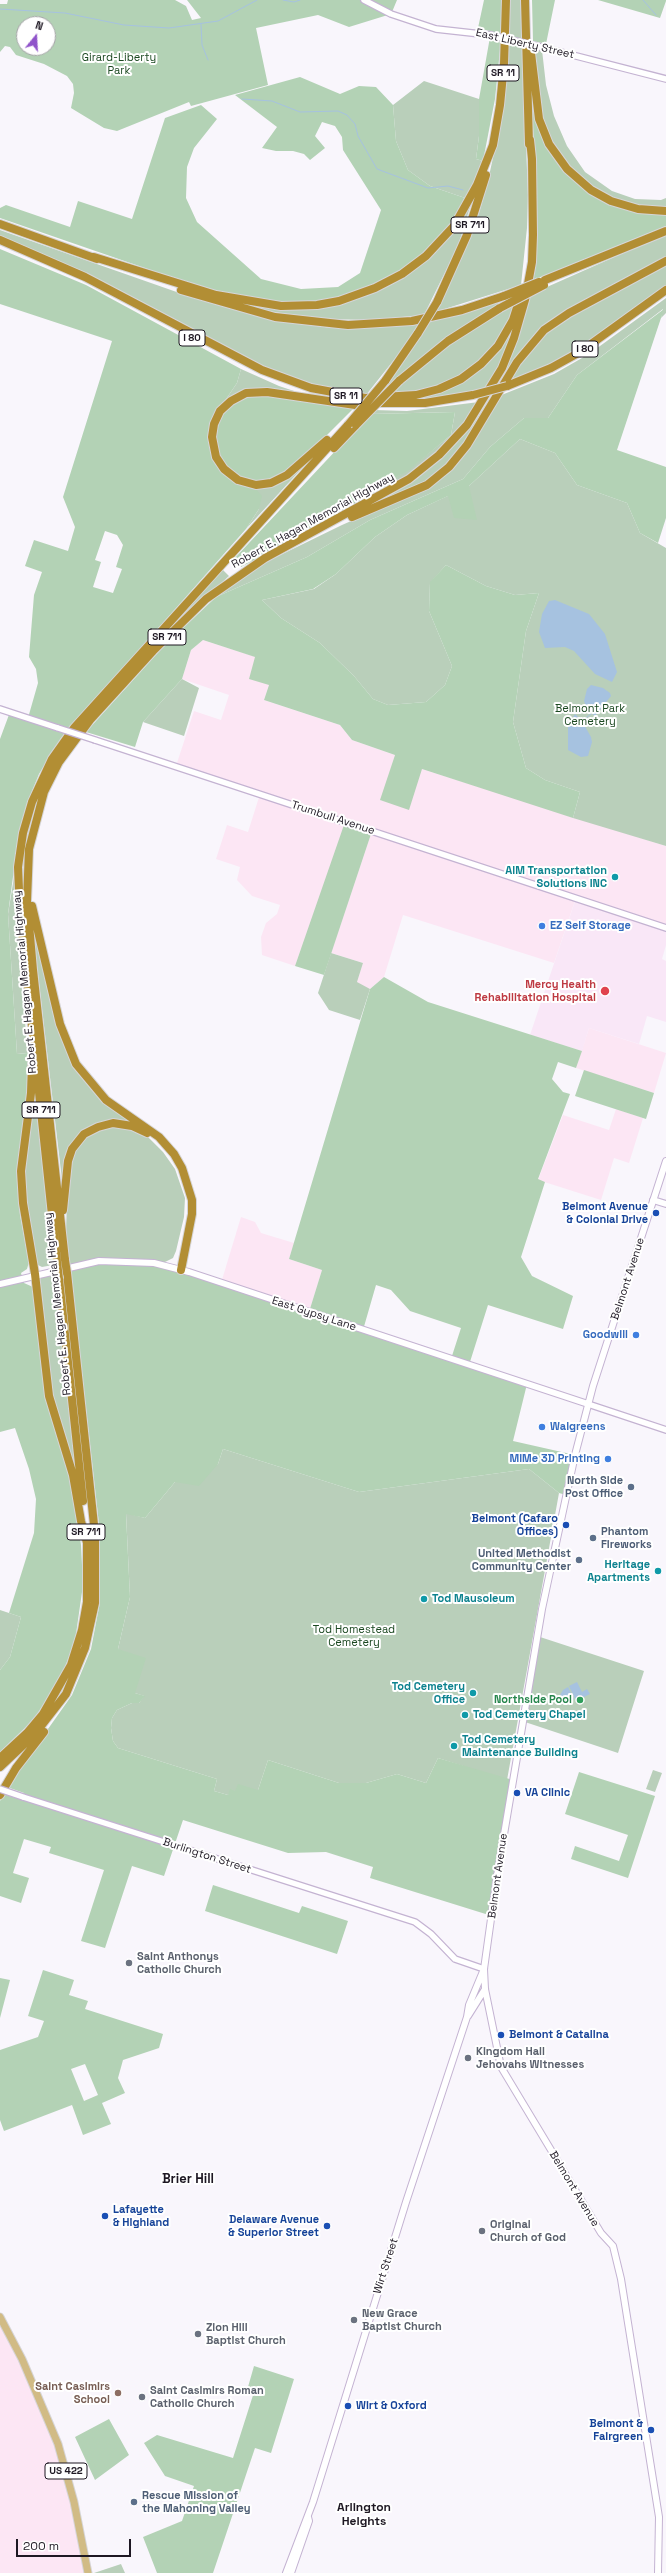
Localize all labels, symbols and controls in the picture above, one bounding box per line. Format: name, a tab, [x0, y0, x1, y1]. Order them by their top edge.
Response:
north arrow	[16, 16, 56, 56]
text: N	[34, 18, 45, 33]
street label: East Liberty Street	[474, 26, 576, 62]
park label: Girard-Liberty Park	[82, 51, 156, 77]
road number: SR 11	[487, 65, 519, 81]
road number: SR 711	[451, 217, 489, 233]
road number: I 80	[179, 330, 205, 346]
road number: I 80	[572, 341, 598, 357]
road number: SR 11	[330, 388, 362, 404]
street label: Robert E. Hagan Memorial Highway	[229, 471, 397, 571]
road number: SR 711	[148, 629, 186, 645]
park label: Belmont Park Cemetery	[555, 702, 625, 728]
street label: Trumbull Avenue	[290, 798, 376, 838]
place label: AIM Transportation Solutions INC	[505, 864, 607, 890]
marker: AIM Transportation Solutions INC	[610, 872, 620, 882]
street label: Robert E. Hagan Memorial Highway	[10, 890, 40, 1074]
place label: EZ Self Storage	[550, 919, 631, 933]
marker: EZ Self Storage	[537, 921, 547, 931]
place label: Mercy Health Rehabilitation Hospital	[475, 978, 596, 1004]
marker: Mercy Health Rehabilitation Hospital	[599, 985, 611, 997]
road number: SR 711	[22, 1102, 60, 1118]
place label: Belmont Avenue & Colonial Drive	[562, 1200, 648, 1226]
marker: Belmont Avenue & Colonial Drive	[651, 1208, 661, 1218]
street label: Robert E. Hagan Memorial Highway	[42, 1212, 74, 1396]
street label: Belmont Avenue	[608, 1236, 648, 1322]
street label: East Gypsy Lane	[270, 1294, 358, 1334]
place label: Goodwill	[583, 1328, 628, 1342]
marker: Goodwill	[631, 1330, 641, 1340]
place label: Walgreens	[550, 1420, 606, 1434]
marker: Walgreens	[537, 1422, 547, 1432]
place label: MiMe 3D Printing	[509, 1452, 600, 1466]
marker: MiMe 3D Printing	[603, 1454, 613, 1464]
place label: North Side Post Office	[565, 1474, 623, 1500]
marker: North Side Post Office	[626, 1482, 636, 1492]
place label: Belmont (Cafaro Offices)	[472, 1512, 558, 1538]
marker: Belmont (Cafaro Offices)	[561, 1520, 571, 1530]
road number: SR 711	[67, 1524, 105, 1540]
place label: Phantom Fireworks	[601, 1525, 652, 1551]
marker: Phantom Fireworks	[588, 1533, 598, 1543]
place label: United Methodist Community Center	[472, 1547, 571, 1573]
marker: United Methodist Community Center	[574, 1555, 584, 1565]
place label: Heritage Apartments	[587, 1558, 650, 1584]
marker: Heritage Apartments	[653, 1566, 663, 1576]
place label: Tod Mausoleum	[432, 1592, 515, 1606]
marker: Tod Mausoleum	[419, 1594, 429, 1604]
park label: Tod Homestead Cemetery	[313, 1623, 395, 1649]
place label: Tod Cemetery Office	[392, 1680, 465, 1706]
marker: Tod Cemetery Office	[468, 1688, 478, 1698]
place label: Northside Pool	[494, 1693, 572, 1707]
marker: Northside Pool	[575, 1695, 585, 1705]
place label: Tod Cemetery Chapel	[473, 1708, 586, 1722]
marker: Tod Cemetery Chapel	[460, 1710, 470, 1720]
place label: Tod Cemetery Maintenance Building	[462, 1733, 578, 1759]
marker: Tod Cemetery Maintenance Building	[449, 1741, 459, 1751]
place label: VA Clinic	[525, 1786, 570, 1800]
marker: VA Clinic	[512, 1788, 522, 1798]
street label: Belmont Avenue	[485, 1832, 511, 1920]
street label: Burlington Street	[161, 1835, 253, 1877]
place label: Saint Anthonys Catholic Church	[137, 1950, 222, 1976]
marker: Saint Anthonys Catholic Church	[124, 1958, 134, 1968]
place label: Belmont & Catalina	[509, 2028, 609, 2042]
marker: Belmont & Catalina	[496, 2030, 506, 2040]
place label: Kingdom Hall Jehovahs Witnesses	[476, 2045, 584, 2071]
marker: Kingdom Hall Jehovahs Witnesses	[463, 2053, 473, 2063]
street label: Belmont Avenue	[546, 2149, 602, 2229]
district label: Brier Hill	[162, 2171, 214, 2187]
place label: Lafayette & Highland	[113, 2203, 169, 2229]
marker: Lafayette & Highland	[100, 2211, 110, 2221]
place label: Delaware Avenue & Superior Street	[228, 2213, 319, 2239]
place label: Original Church of God	[490, 2218, 566, 2244]
marker: Delaware Avenue & Superior Street	[322, 2221, 332, 2231]
marker: Original Church of God	[477, 2226, 487, 2236]
street label: Wirt Street	[371, 2236, 401, 2296]
place label: New Grace Baptist Church	[362, 2307, 442, 2333]
marker: New Grace Baptist Church	[349, 2315, 359, 2325]
place label: Zion Hill Baptist Church	[206, 2321, 286, 2347]
marker: Zion Hill Baptist Church	[193, 2329, 203, 2339]
place label: Saint Casimirs School	[35, 2380, 110, 2406]
place label: Saint Casimirs Roman Catholic Church	[150, 2384, 264, 2410]
marker: Saint Casimirs School	[113, 2388, 123, 2398]
marker: Saint Casimirs Roman Catholic Church	[137, 2392, 147, 2402]
place label: Wirt & Oxford	[356, 2399, 427, 2413]
marker: Wirt & Oxford	[343, 2401, 353, 2411]
place label: Belmont & Fairgreen	[589, 2417, 643, 2443]
marker: Belmont & Fairgreen	[646, 2425, 656, 2435]
road number: US 422	[45, 2463, 87, 2479]
place label: Rescue Mission of the Mahoning Valley	[142, 2489, 251, 2515]
marker: Rescue Mission of the Mahoning Valley	[129, 2497, 139, 2507]
district label: Arlington Heights	[337, 2501, 391, 2529]
scale bar	[18, 2531, 133, 2557]
text: 200 m	[23, 2538, 59, 2554]

